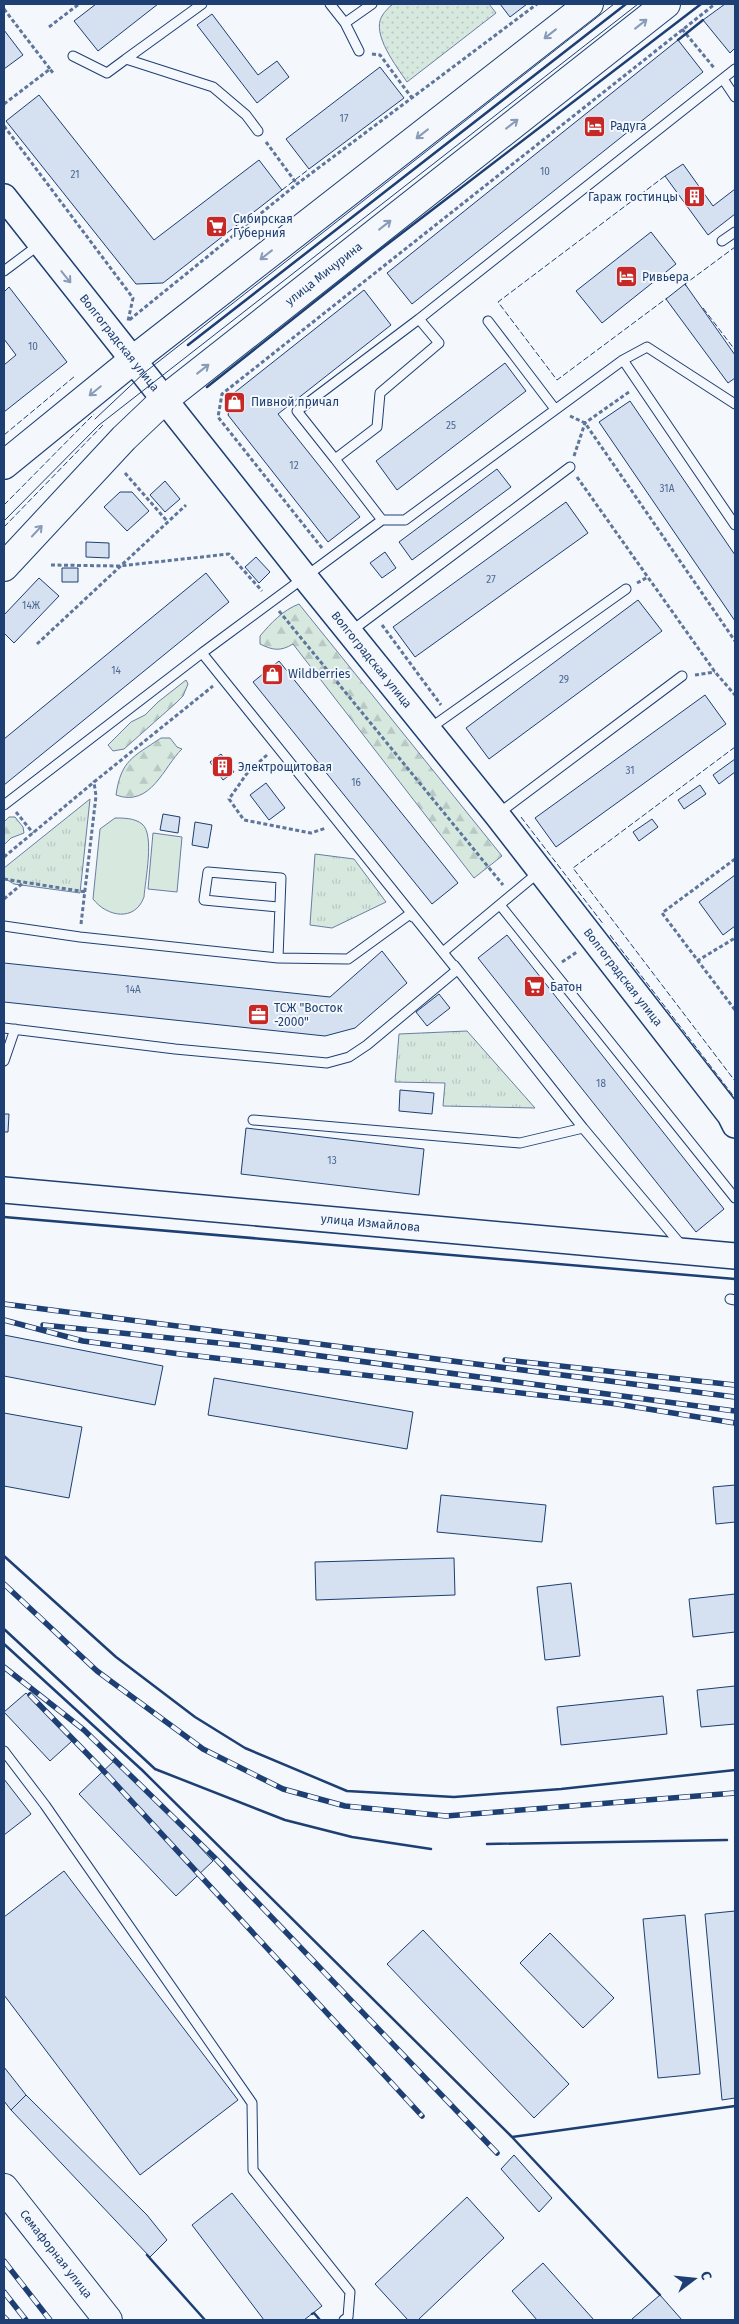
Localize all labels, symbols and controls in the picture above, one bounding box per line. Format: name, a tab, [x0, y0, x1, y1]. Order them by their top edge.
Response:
one-way arrow	[634, 18, 647, 29]
one-way arrow	[544, 28, 557, 39]
house number: 17	[340, 113, 349, 125]
hotel icon: Радуга	[582, 114, 606, 138]
one-way arrow	[506, 118, 519, 129]
place label: Радуга	[610, 119, 647, 133]
one-way arrow	[416, 128, 429, 139]
house number: 10	[540, 166, 550, 178]
house number: 21	[70, 169, 80, 181]
building icon: Гараж гостинцы	[682, 185, 706, 209]
place label: Гараж гостинцы	[588, 190, 678, 204]
place label: Сибирская Губерния	[233, 212, 293, 240]
supermarket icon: Сибирская Губерния	[205, 214, 229, 238]
one-way arrow	[378, 219, 391, 230]
street label: улица Мичурина	[283, 239, 365, 308]
one-way arrow	[260, 250, 273, 261]
hotel icon: Ривьера	[614, 265, 638, 289]
one-way arrow	[61, 270, 71, 284]
place label: Ривьера	[642, 270, 689, 284]
street label: Волгоградская улица	[77, 291, 162, 394]
house number: 10	[28, 341, 38, 353]
one-way arrow	[196, 364, 210, 374]
one-way arrow	[89, 385, 102, 396]
shop icon: Пивной причал	[223, 390, 247, 414]
place label: Пивной причал	[251, 395, 339, 409]
house number: 25	[446, 420, 456, 432]
house number: 12	[289, 460, 299, 472]
house number: 31А	[660, 483, 675, 495]
one-way arrow	[31, 525, 43, 538]
house number: 27	[486, 574, 496, 586]
house number: 14Ж	[22, 600, 41, 612]
street label: Волгоградская улица	[328, 609, 415, 711]
shop icon: Wildberries	[260, 662, 284, 686]
house number: 14	[111, 665, 122, 677]
place label: Wildberries	[288, 667, 351, 681]
house number: 29	[559, 674, 569, 686]
building icon: Электрощитовая	[210, 755, 234, 779]
place label: Электрощитовая	[238, 760, 332, 774]
house number: 31	[625, 765, 635, 777]
house number: 16	[351, 777, 361, 789]
street label: Волгоградская улица	[581, 926, 665, 1029]
supermarket icon: Батон	[522, 975, 546, 999]
place label: Батон	[550, 980, 582, 994]
house number: 14А	[125, 984, 141, 996]
place label: ТСЖ "Восток -2000"	[274, 1001, 343, 1029]
office icon: ТСЖ "Восток -2000"	[246, 1003, 270, 1027]
house number: 18	[596, 1078, 606, 1090]
house number: 13	[327, 1155, 337, 1167]
street label: улица Измайлова	[320, 1212, 421, 1235]
street label: Семафорная улица	[17, 2207, 95, 2301]
north arrow	[669, 2254, 719, 2304]
text: С	[697, 2269, 715, 2282]

